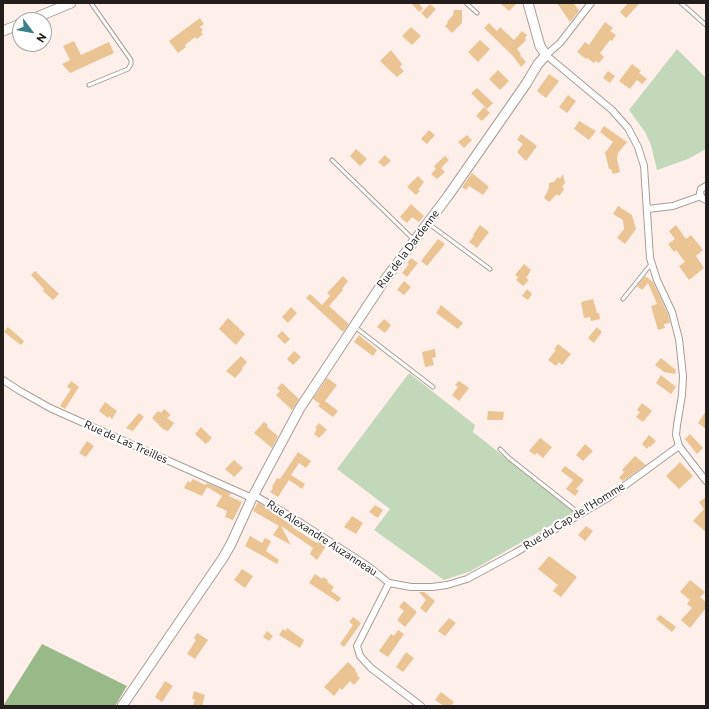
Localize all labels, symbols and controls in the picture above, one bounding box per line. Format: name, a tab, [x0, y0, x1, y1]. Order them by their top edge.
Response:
north arrow	[12, 12, 52, 52]
text: N	[34, 31, 49, 45]
street label: Rue de la Dardenne	[374, 207, 442, 291]
street label: Rue de Las Treilles	[82, 418, 170, 466]
street label: Rue du Cap de l'Homme	[521, 479, 627, 553]
street label: Rue Alexandre Auzanneau	[264, 497, 380, 579]

